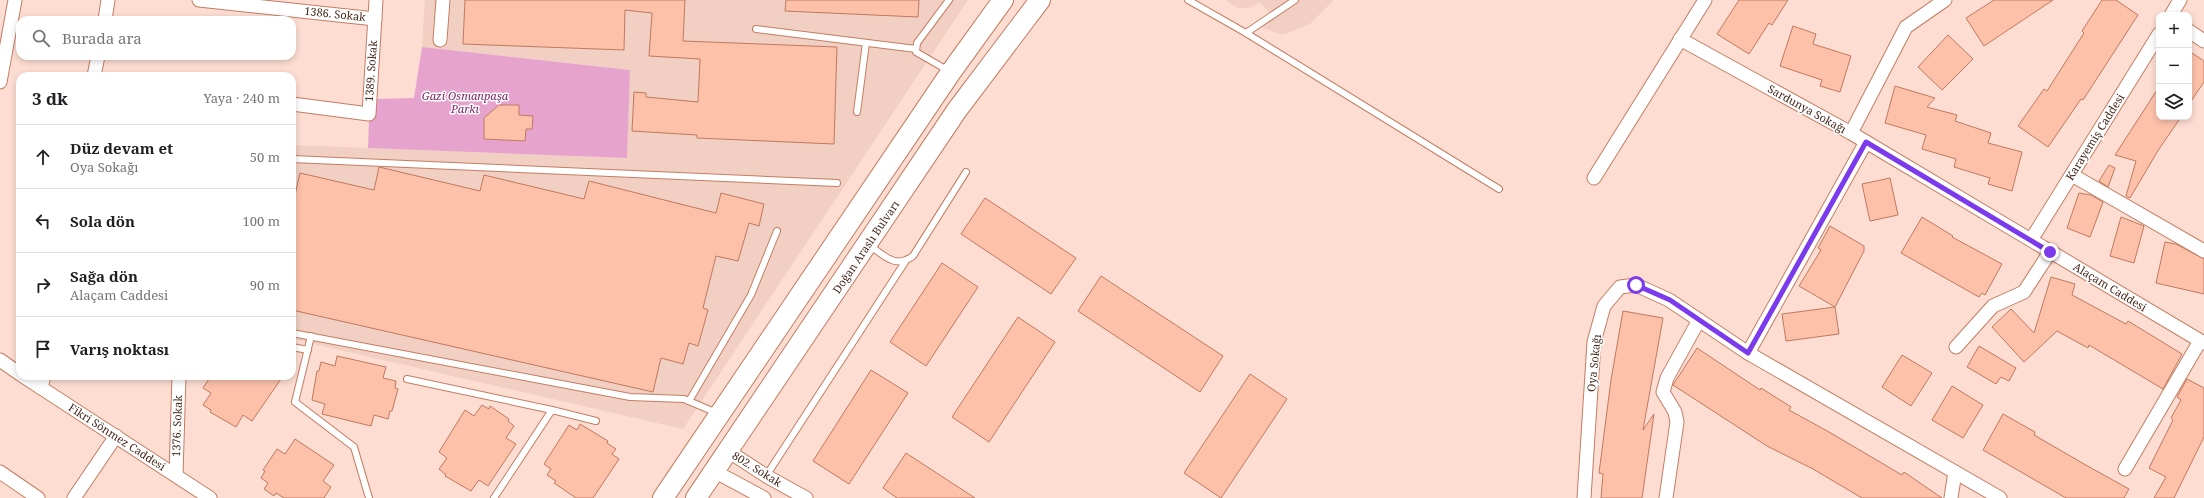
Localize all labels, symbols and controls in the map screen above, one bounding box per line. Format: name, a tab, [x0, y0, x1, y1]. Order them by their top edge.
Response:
street label: 1386. Sokak	[304, 3, 367, 24]
map controls	[2156, 12, 2192, 120]
button: +	[2156, 12, 2192, 48]
search box	[16, 16, 296, 60]
icon: search	[30, 27, 52, 49]
text: Burada ara	[62, 28, 142, 48]
street label: 1389. Sokak	[361, 39, 380, 102]
button: −	[2156, 48, 2192, 84]
street label: Sardunya Sokağı	[1765, 81, 1850, 137]
button: layers	[2156, 84, 2192, 120]
text: 3 dk	[32, 87, 68, 110]
park label: Gazi Osmanpaşa Parkı	[422, 88, 509, 116]
text: Yaya · 240 m	[203, 89, 280, 107]
street label: Karayemiş Caddesi	[2062, 90, 2128, 183]
text: Düz devam et	[70, 138, 173, 158]
icon: ahead	[32, 146, 54, 168]
text: 50 m	[250, 148, 280, 166]
text: Oya Sokağı	[70, 158, 138, 176]
street label: Doğan Araslı Bulvarı	[829, 197, 903, 296]
icon: left	[32, 210, 54, 232]
text: Sola dön	[70, 211, 135, 231]
text: 100 m	[243, 212, 280, 230]
route end	[2041, 243, 2059, 261]
street label: Alaçam Caddesi	[2071, 259, 2150, 315]
text: Sağa dön	[70, 266, 138, 286]
icon: right	[32, 274, 54, 296]
text: 90 m	[250, 276, 280, 294]
route start	[1627, 276, 1645, 294]
text: Alaçam Caddesi	[70, 286, 168, 304]
street label: Oya Sokağı	[1583, 333, 1604, 392]
icon: arrive	[32, 338, 54, 360]
text: Varış noktası	[70, 339, 169, 359]
street label: 1376. Sokak	[168, 394, 185, 457]
street label: Fikri Sönmez Caddesi	[66, 400, 169, 474]
street label: 802. Sokak	[730, 448, 785, 490]

